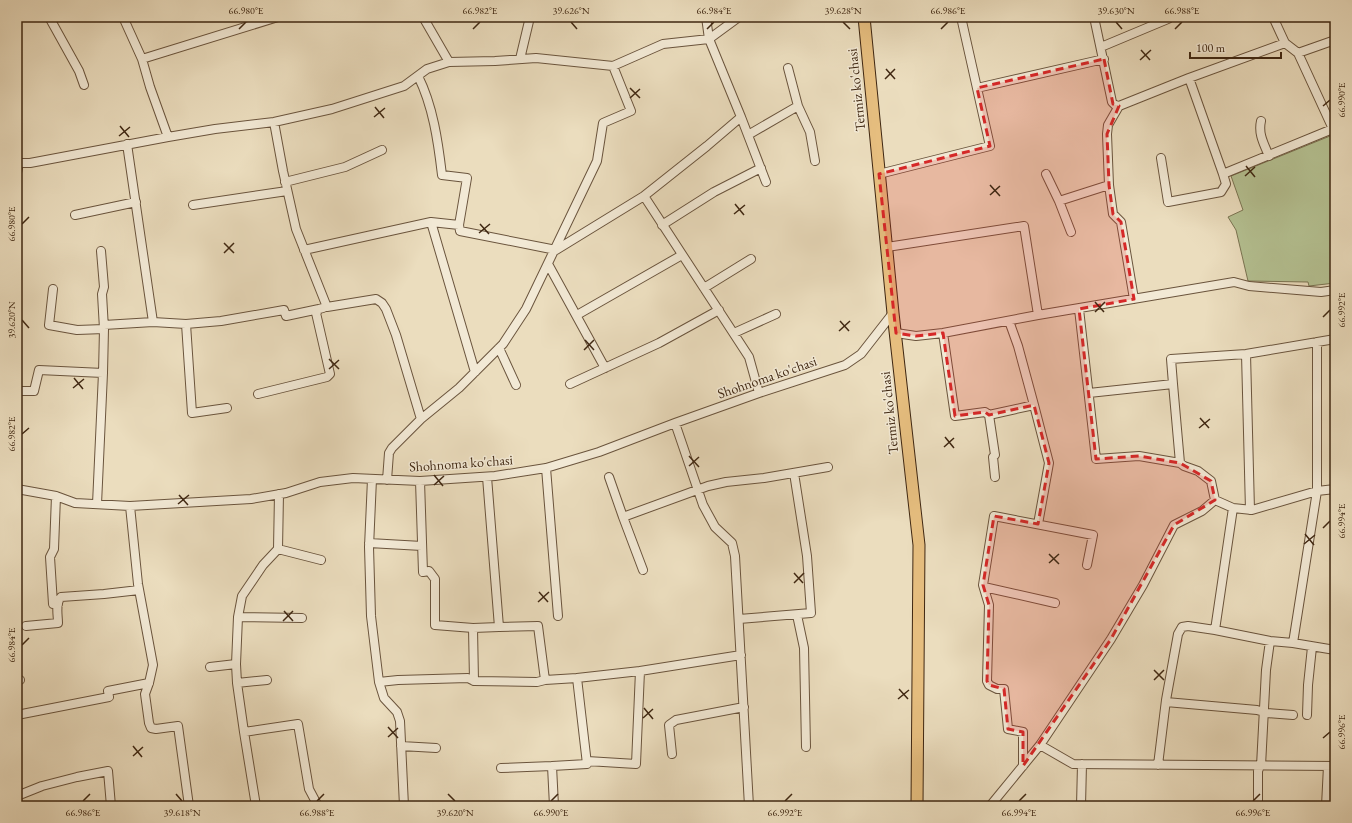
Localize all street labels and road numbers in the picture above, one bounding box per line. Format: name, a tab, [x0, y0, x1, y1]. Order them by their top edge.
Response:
street label: Termiz ko'chasi	[843, 47, 869, 132]
street label: Shohnoma ko'chasi	[715, 351, 820, 402]
street label: Termiz ko'chasi	[876, 370, 902, 455]
street label: Shohnoma ko'chasi	[408, 450, 514, 476]

